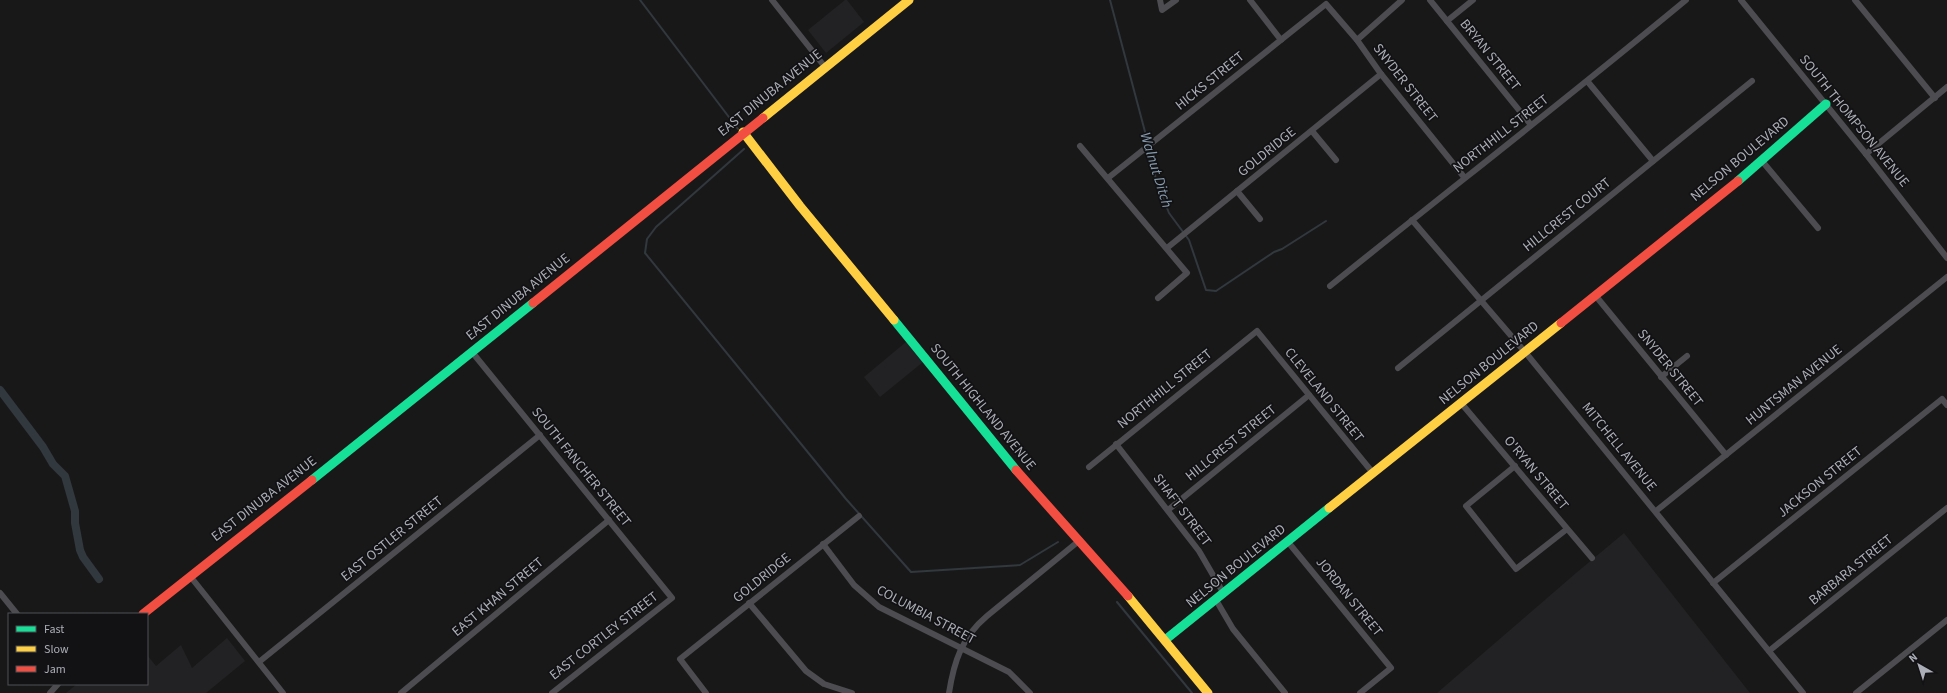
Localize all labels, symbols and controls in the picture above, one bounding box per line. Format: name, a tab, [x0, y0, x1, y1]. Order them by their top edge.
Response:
street label: BRYAN STREET	[1455, 15, 1525, 95]
street label: SNYDER STREET	[1368, 39, 1442, 127]
street label: EAST DINUBA AVENUE	[714, 45, 826, 141]
street label: HICKS STREET	[1171, 46, 1249, 115]
street label: SOUTH THOMPSON AVENUE	[1794, 51, 1914, 191]
street label: NORTHHILL STREET	[1449, 90, 1554, 178]
street label: NELSON BOULEVARD	[1686, 112, 1794, 206]
street label: GOLDRIDGE	[1234, 122, 1300, 182]
water label: Walnut Ditch	[1135, 130, 1178, 211]
street label: HILLCREST COURT	[1519, 173, 1616, 257]
street label: EAST DINUBA AVENUE	[462, 249, 574, 345]
street label: NELSON BOULEVARD	[1435, 316, 1543, 410]
street label: SNYDER STREET	[1632, 325, 1708, 412]
street label: SOUTH HIGHLAND AVENUE	[925, 339, 1041, 475]
street label: HUNTSMAN AVENUE	[1742, 340, 1846, 430]
street label: CLEVELAND STREET	[1280, 343, 1369, 447]
street label: NORTHHILL STREET	[1113, 344, 1217, 434]
street label: MITCHELL AVENUE	[1577, 398, 1661, 496]
street label: HILLCREST STREET	[1181, 400, 1281, 486]
street label: SOUTH FANCHER STREET	[527, 403, 636, 531]
street label: O'RYAN STREET	[1499, 431, 1573, 515]
street label: JACKSON STREET	[1773, 441, 1867, 522]
street label: EAST DINUBA AVENUE	[207, 451, 321, 547]
street label: SHAFT STREET	[1148, 469, 1216, 551]
street label: EAST OSTLER STREET	[337, 491, 448, 587]
street label: NELSON BOULEVARD	[1182, 519, 1290, 613]
street label: BARBARA STREET	[1805, 530, 1898, 610]
street label: GOLDRIDGE	[729, 548, 795, 608]
street label: EAST KHAN STREET	[448, 552, 549, 641]
street label: JORDAN STREET	[1311, 553, 1388, 641]
street label: COLUMBIA STREET	[873, 580, 980, 650]
street label: EAST CORTLEY STREET	[545, 587, 663, 685]
legend	[8, 613, 148, 685]
text: Fast	[44, 621, 64, 638]
text: Slow	[44, 641, 69, 658]
north arrow	[1899, 645, 1939, 685]
text: N	[1905, 649, 1921, 666]
text: Jam	[44, 661, 66, 678]

